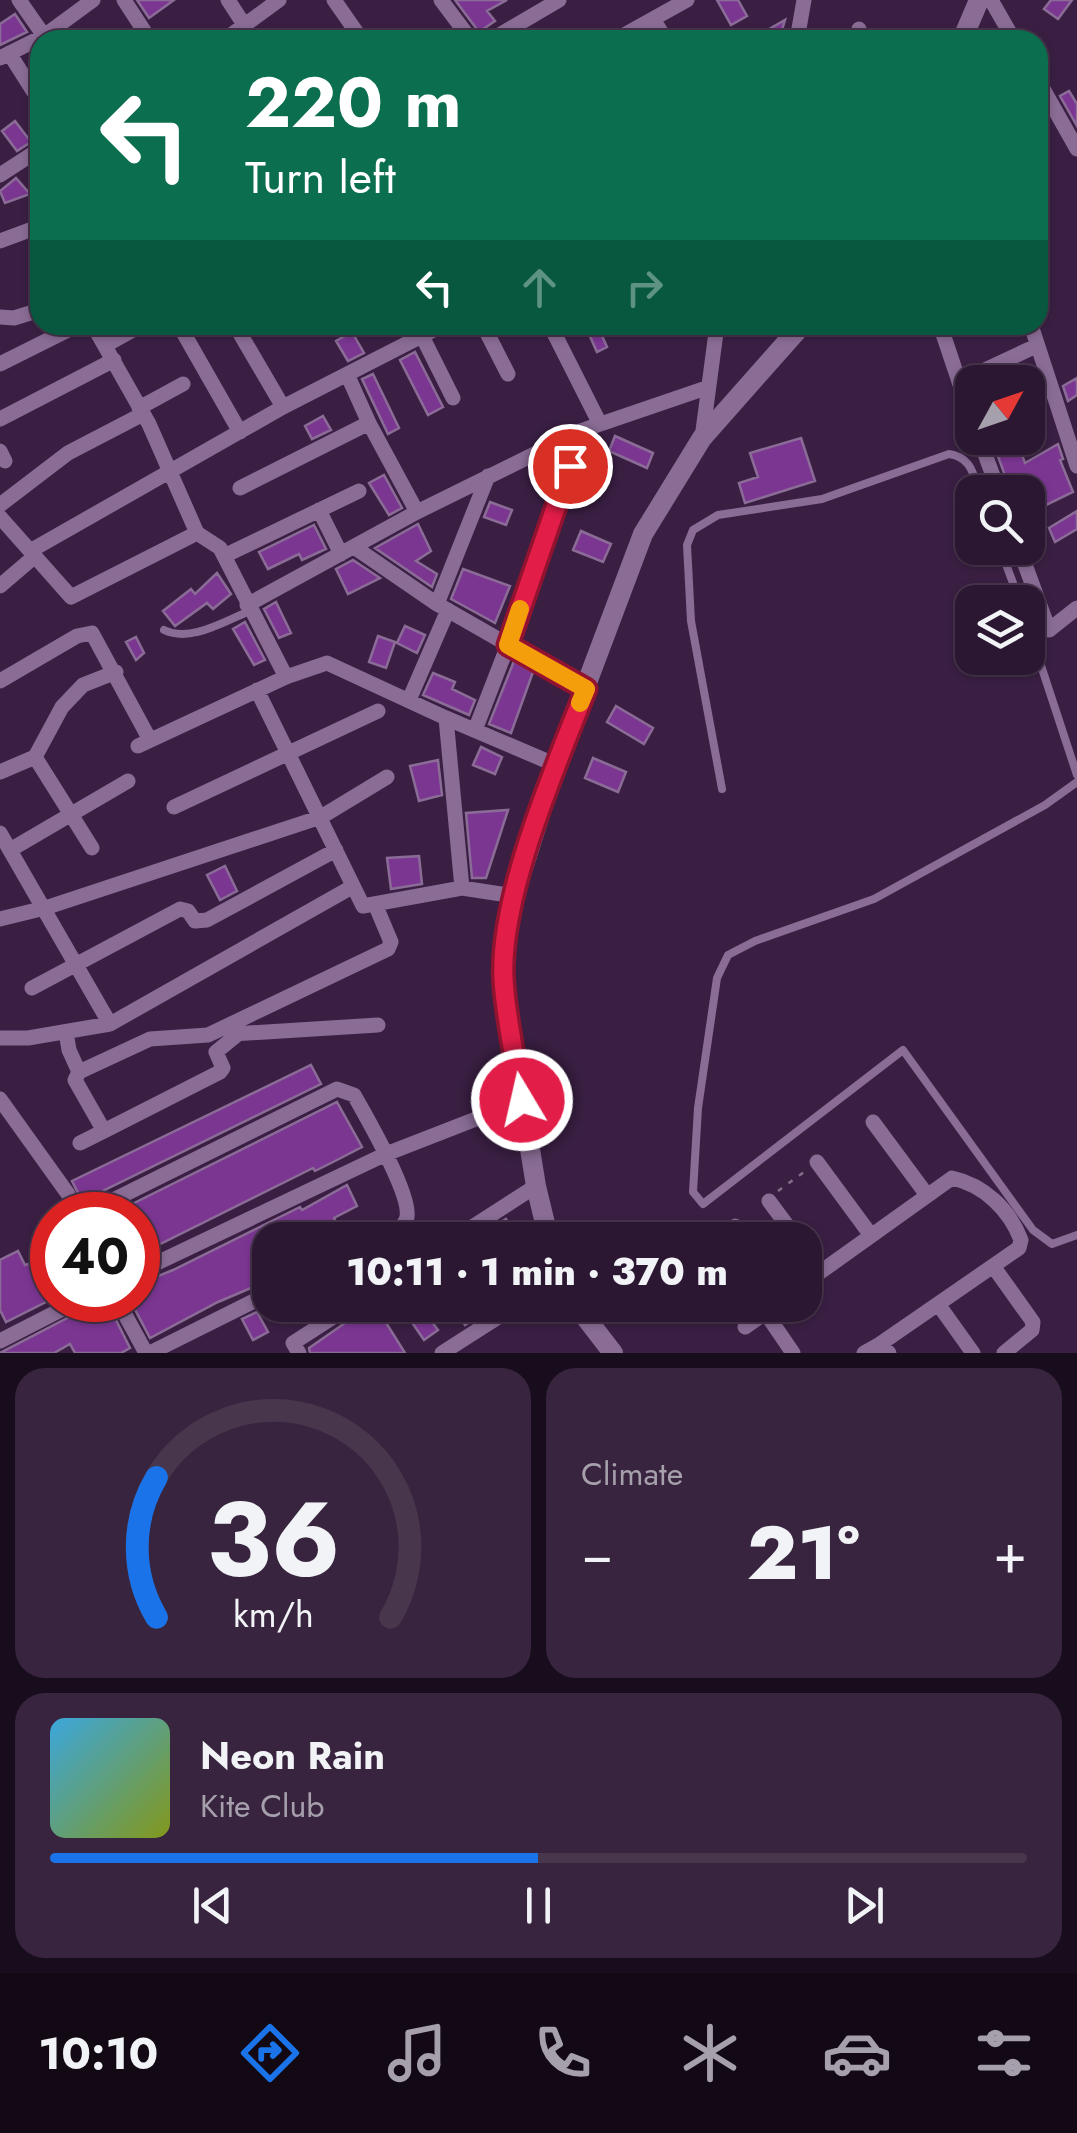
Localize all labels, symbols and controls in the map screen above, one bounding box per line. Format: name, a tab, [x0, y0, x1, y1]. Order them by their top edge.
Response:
text: 220 m	[245, 52, 462, 153]
icon: left	[80, 70, 210, 200]
text: Turn left	[245, 145, 396, 210]
icon: left	[407, 260, 462, 315]
icon: ahead	[512, 260, 567, 315]
icon: right	[617, 260, 672, 315]
north arrow	[955, 365, 1045, 455]
map controls	[955, 365, 1045, 675]
pin	[528, 424, 613, 509]
icon: arrive	[543, 439, 598, 494]
button: search	[955, 475, 1045, 565]
button: layers	[955, 585, 1045, 675]
position arrow	[470, 1048, 574, 1152]
speed limit sign: 40	[30, 1192, 160, 1322]
text: 10:11 · 1 min · 370 m	[346, 1244, 728, 1299]
text: Climate	[581, 1451, 683, 1497]
text: 36	[206, 1464, 340, 1614]
text: 21°	[747, 1499, 860, 1607]
text: −	[581, 1514, 613, 1594]
text: +	[993, 1514, 1027, 1594]
text: km/h	[233, 1589, 313, 1640]
text: Neon Rain	[200, 1728, 385, 1783]
text: Kite Club	[200, 1783, 324, 1829]
icon: previous	[185, 1878, 240, 1933]
icon: pause	[511, 1878, 566, 1933]
icon: next	[837, 1878, 892, 1933]
icon: directions	[235, 2018, 305, 2088]
icon: music	[382, 2018, 452, 2088]
icon: phone	[528, 2018, 598, 2088]
icon: climate	[675, 2018, 745, 2088]
icon: car	[822, 2018, 892, 2088]
icon: filters	[969, 2018, 1039, 2088]
text: 10:10	[38, 2021, 158, 2086]

